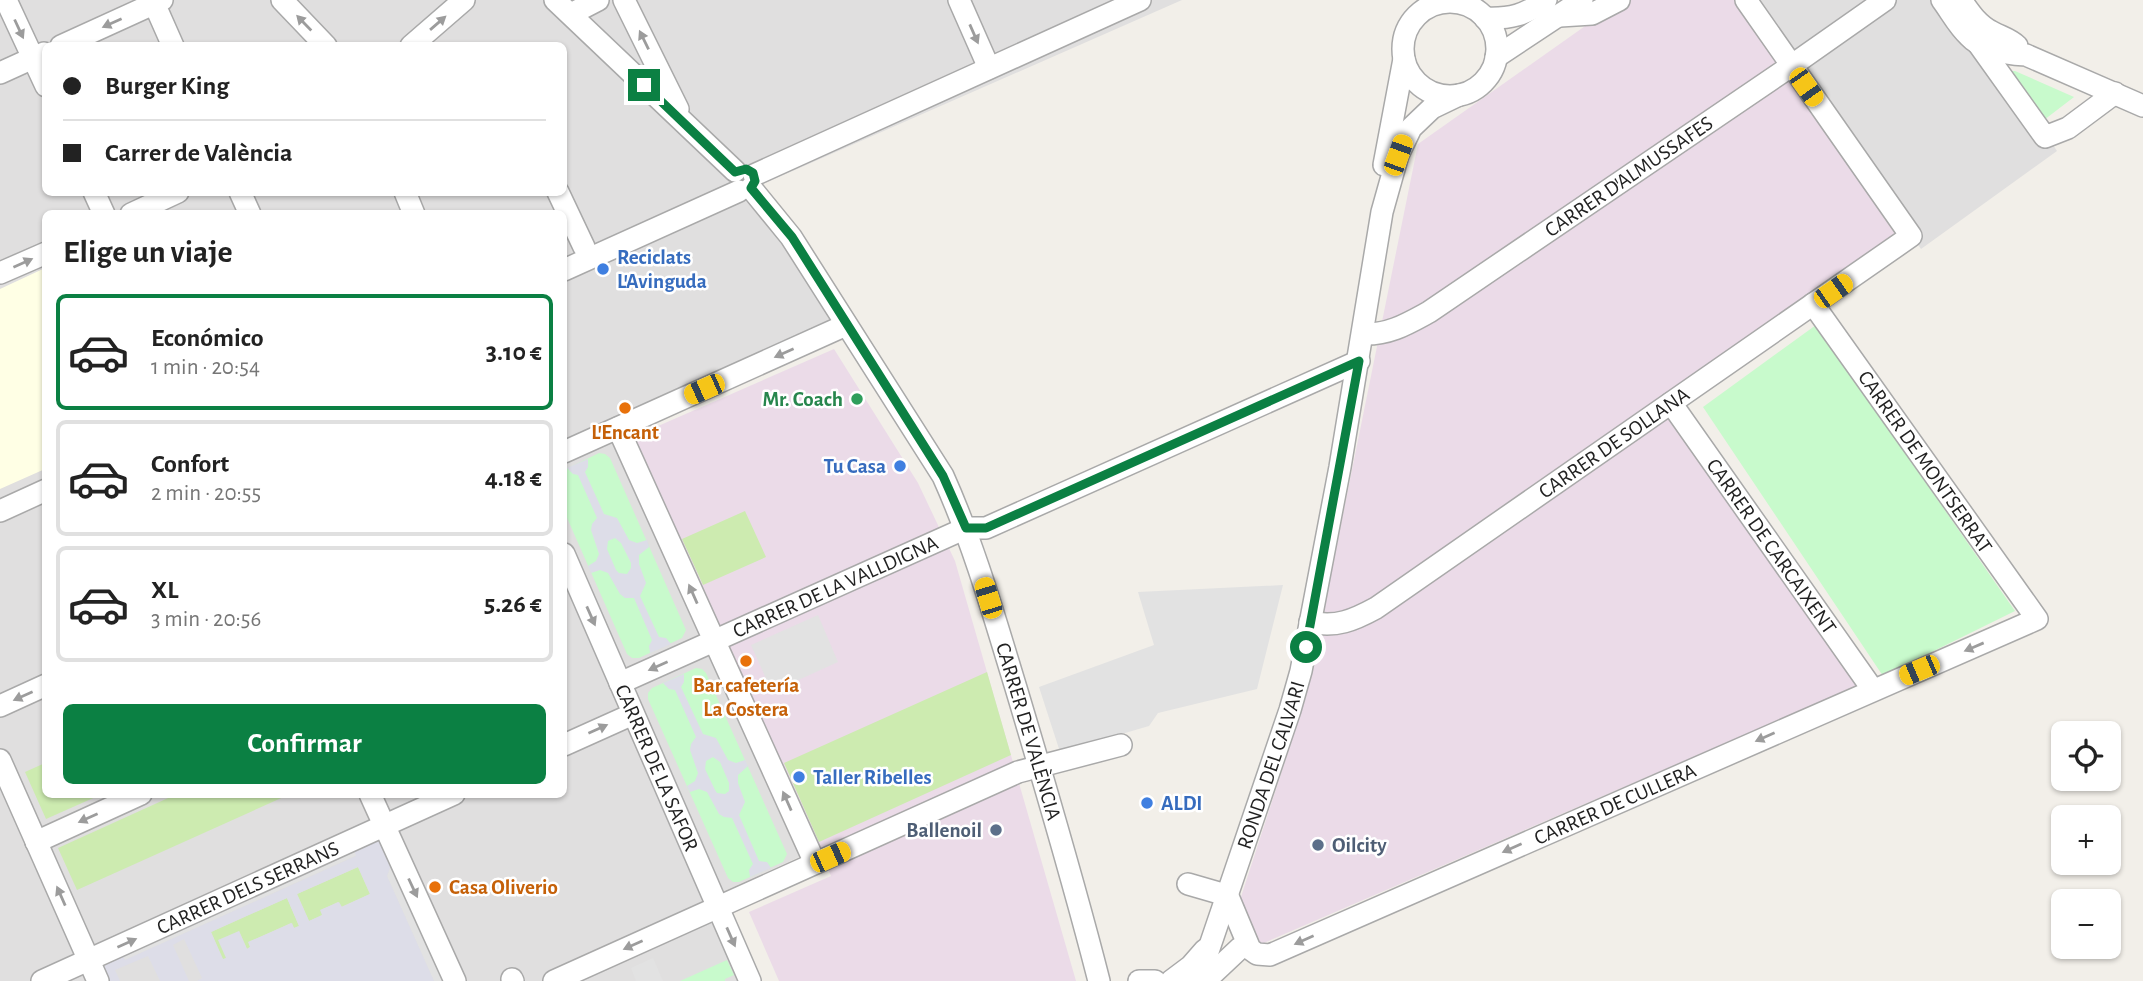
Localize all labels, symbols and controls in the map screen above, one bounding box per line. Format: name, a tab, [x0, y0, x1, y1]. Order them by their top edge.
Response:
one-way arrow	[296, 14, 312, 32]
one-way arrow	[429, 16, 446, 31]
one-way arrow	[101, 18, 122, 29]
one-way arrow	[14, 19, 25, 39]
one-way arrow	[968, 24, 980, 44]
one-way arrow	[638, 30, 650, 50]
car	[1786, 64, 1827, 110]
route end	[628, 69, 660, 101]
text: Burger King	[105, 73, 229, 99]
street label: CARRER D'ALMUSSAFES	[1541, 112, 1717, 241]
car	[1381, 132, 1416, 178]
text: Carrer de València	[105, 140, 292, 166]
text: Elige un viaje	[63, 236, 233, 268]
place label: Reciclats L'Avinguda	[617, 247, 707, 292]
one-way arrow	[13, 257, 33, 269]
marker: Reciclats L'Avinguda	[595, 261, 611, 277]
car	[1810, 270, 1857, 312]
icon: car	[67, 321, 130, 384]
text: Económico	[151, 325, 264, 351]
text: 3.10 €	[486, 339, 542, 365]
one-way arrow	[774, 347, 794, 359]
text: 1 min · 20:54	[151, 356, 260, 379]
street label: CARRER DE MONTSERRAT	[1854, 367, 1996, 557]
car	[681, 371, 728, 407]
street label: CARRER DE SOLLANA	[1535, 383, 1693, 502]
place label: Mr. Coach	[762, 389, 843, 410]
marker: Mr. Coach	[849, 391, 865, 407]
marker: L'Encant	[617, 400, 633, 416]
place label: L'Encant	[591, 422, 659, 443]
icon: car	[67, 447, 130, 510]
text: Confort	[151, 451, 229, 477]
street label: CARRER DE CARCAIXENT	[1703, 455, 1840, 638]
place label: Tu Casa	[824, 456, 886, 477]
marker: Tu Casa	[892, 458, 908, 474]
text: 4.18 €	[485, 465, 542, 491]
text: 2 min · 20:55	[151, 482, 261, 505]
street label: CARRER DE LA VALLDIGNA	[730, 532, 941, 642]
icon: car	[67, 573, 130, 636]
car	[972, 575, 1005, 621]
text: XL	[151, 577, 178, 603]
one-way arrow	[687, 584, 699, 604]
text: 5.26 €	[484, 591, 542, 617]
one-way arrow	[586, 606, 597, 627]
text: 3 min · 20:56	[151, 608, 261, 631]
route start	[1290, 631, 1322, 663]
street label: CARRER DE VALÈNCIA	[992, 640, 1065, 822]
one-way arrow	[1963, 641, 1984, 652]
car	[1896, 652, 1943, 688]
marker: Bar cafetería La Costera	[738, 653, 754, 669]
one-way arrow	[648, 661, 668, 672]
place label: Bar cafetería La Costera	[693, 675, 799, 720]
street label: RONDA DEL CALVARI	[1233, 679, 1308, 852]
street label: CARRER DE LA SAFOR	[612, 681, 702, 854]
one-way arrow	[13, 690, 33, 701]
button: Confirmar	[63, 704, 546, 784]
map controls	[2051, 721, 2121, 959]
button: locate	[2051, 721, 2121, 791]
one-way arrow	[588, 724, 609, 735]
one-way arrow	[1755, 732, 1776, 743]
street label: CARRER DE CULLERA	[1531, 759, 1699, 848]
place label: Taller Ribelles	[813, 767, 931, 788]
marker: Taller Ribelles	[791, 769, 807, 785]
one-way arrow	[781, 791, 793, 811]
place label: ALDI	[1161, 793, 1203, 814]
marker: ALDI	[1139, 795, 1155, 811]
button: +	[2051, 805, 2121, 875]
one-way arrow	[78, 813, 99, 824]
place label: Ballenoil	[906, 820, 982, 841]
marker: Ballenoil	[988, 822, 1004, 838]
place label: Oilcity	[1332, 835, 1387, 856]
street label: CARRER DELS SERRANS	[154, 837, 342, 938]
marker: Oilcity	[1310, 837, 1326, 853]
car	[807, 839, 854, 875]
one-way arrow	[1501, 843, 1522, 854]
place label: Casa Oliverio	[449, 877, 558, 898]
one-way arrow	[408, 878, 419, 899]
marker: Casa Oliverio	[427, 879, 443, 895]
one-way arrow	[55, 886, 67, 906]
button: −	[2051, 889, 2121, 959]
one-way arrow	[725, 927, 737, 947]
one-way arrow	[1294, 934, 1314, 946]
one-way arrow	[117, 937, 137, 949]
one-way arrow	[623, 940, 644, 951]

